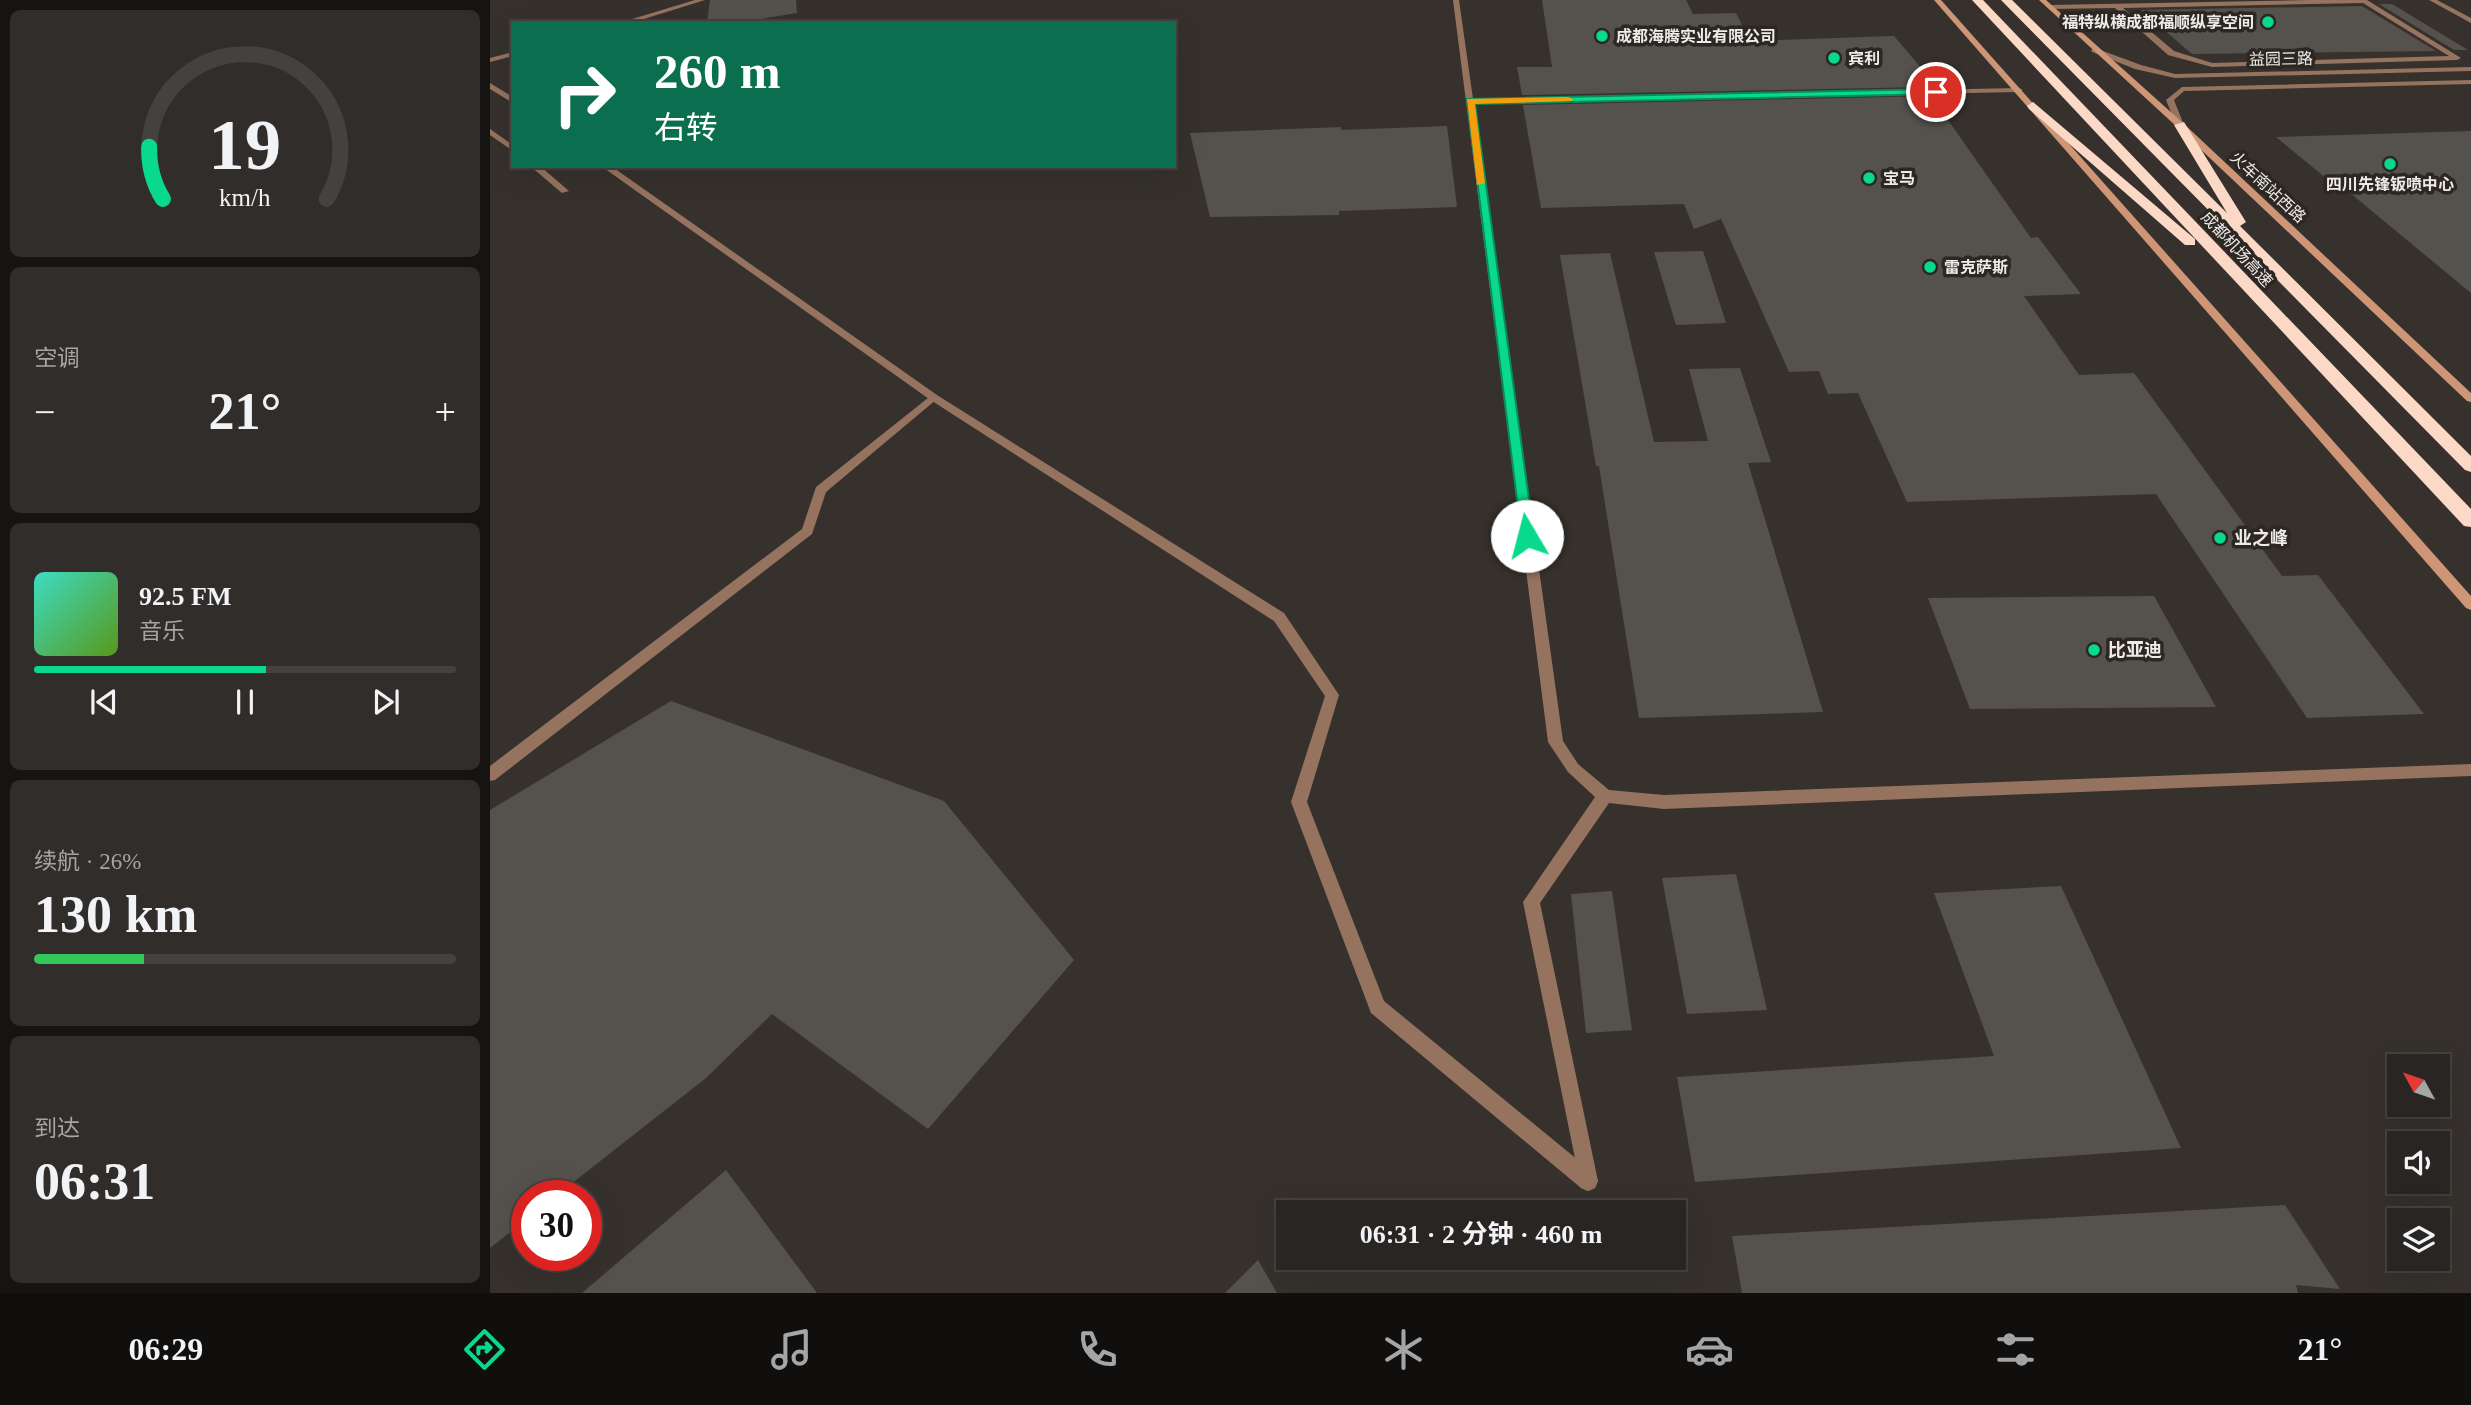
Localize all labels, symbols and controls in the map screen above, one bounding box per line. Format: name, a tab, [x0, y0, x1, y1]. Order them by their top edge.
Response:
place label: 福特纵横成都福顺纵享空间	[2062, 13, 2254, 31]
marker: 福特纵横成都福顺纵享空间	[2260, 14, 2276, 30]
place label: 成都海腾实业有限公司	[1616, 27, 1776, 45]
marker: 成都海腾实业有限公司	[1594, 28, 1610, 44]
text: 260 m	[654, 44, 781, 99]
icon: right	[539, 49, 630, 140]
marker: 宾利	[1826, 50, 1842, 66]
place label: 宾利	[1848, 50, 1880, 67]
street label: 益园三路	[2249, 50, 2313, 68]
pin	[1906, 62, 1966, 122]
icon: arrive	[1917, 73, 1955, 111]
text: 19	[209, 105, 281, 186]
text: 右转	[654, 110, 718, 146]
street label: 火车南站西路	[2227, 148, 2309, 226]
marker: 四川先锋钣喷中心	[2382, 156, 2398, 172]
marker: 宝马	[1861, 170, 1877, 186]
place label: 宝马	[1883, 170, 1915, 187]
place label: 四川先锋钣喷中心	[2326, 176, 2454, 193]
text: km/h	[219, 184, 271, 211]
street label: 成都机场高速	[2198, 208, 2276, 290]
place label: 雷克萨斯	[1944, 258, 2008, 276]
marker: 雷克萨斯	[1922, 259, 1938, 275]
text: 空调	[34, 346, 80, 371]
text: 21°	[209, 383, 281, 440]
text: −	[34, 391, 55, 433]
text: +	[435, 391, 456, 433]
position arrow	[1490, 499, 1564, 573]
place label: 业之峰	[2234, 528, 2288, 548]
marker: 业之峰	[2212, 530, 2228, 546]
text: 92.5 FM	[139, 582, 231, 611]
text: 音乐	[139, 619, 185, 644]
place label: 比亚迪	[2108, 640, 2162, 660]
marker: 比亚迪	[2086, 642, 2102, 658]
icon: previous	[85, 683, 123, 721]
icon: pause	[226, 683, 264, 721]
icon: next	[367, 683, 405, 721]
text: 续航 · 26%	[34, 849, 141, 874]
text: 130 km	[34, 886, 197, 943]
north arrow	[2387, 1054, 2450, 1116]
map controls	[2387, 1054, 2450, 1271]
text: 到达	[34, 1116, 80, 1141]
button: sound	[2387, 1131, 2450, 1194]
text: 06:31	[34, 1153, 155, 1210]
speed limit sign: 30	[511, 1180, 602, 1271]
button: layers	[2387, 1208, 2450, 1271]
text: 06:31 · 2 分钟 · 460 m	[1360, 1220, 1602, 1249]
icon: directions	[460, 1325, 509, 1374]
icon: music	[767, 1325, 816, 1374]
icon: phone	[1073, 1325, 1122, 1374]
icon: climate	[1379, 1325, 1428, 1374]
icon: car	[1685, 1325, 1734, 1374]
icon: filters	[1991, 1325, 2040, 1374]
text: 06:29	[129, 1331, 203, 1367]
text: 21°	[2298, 1331, 2342, 1367]

